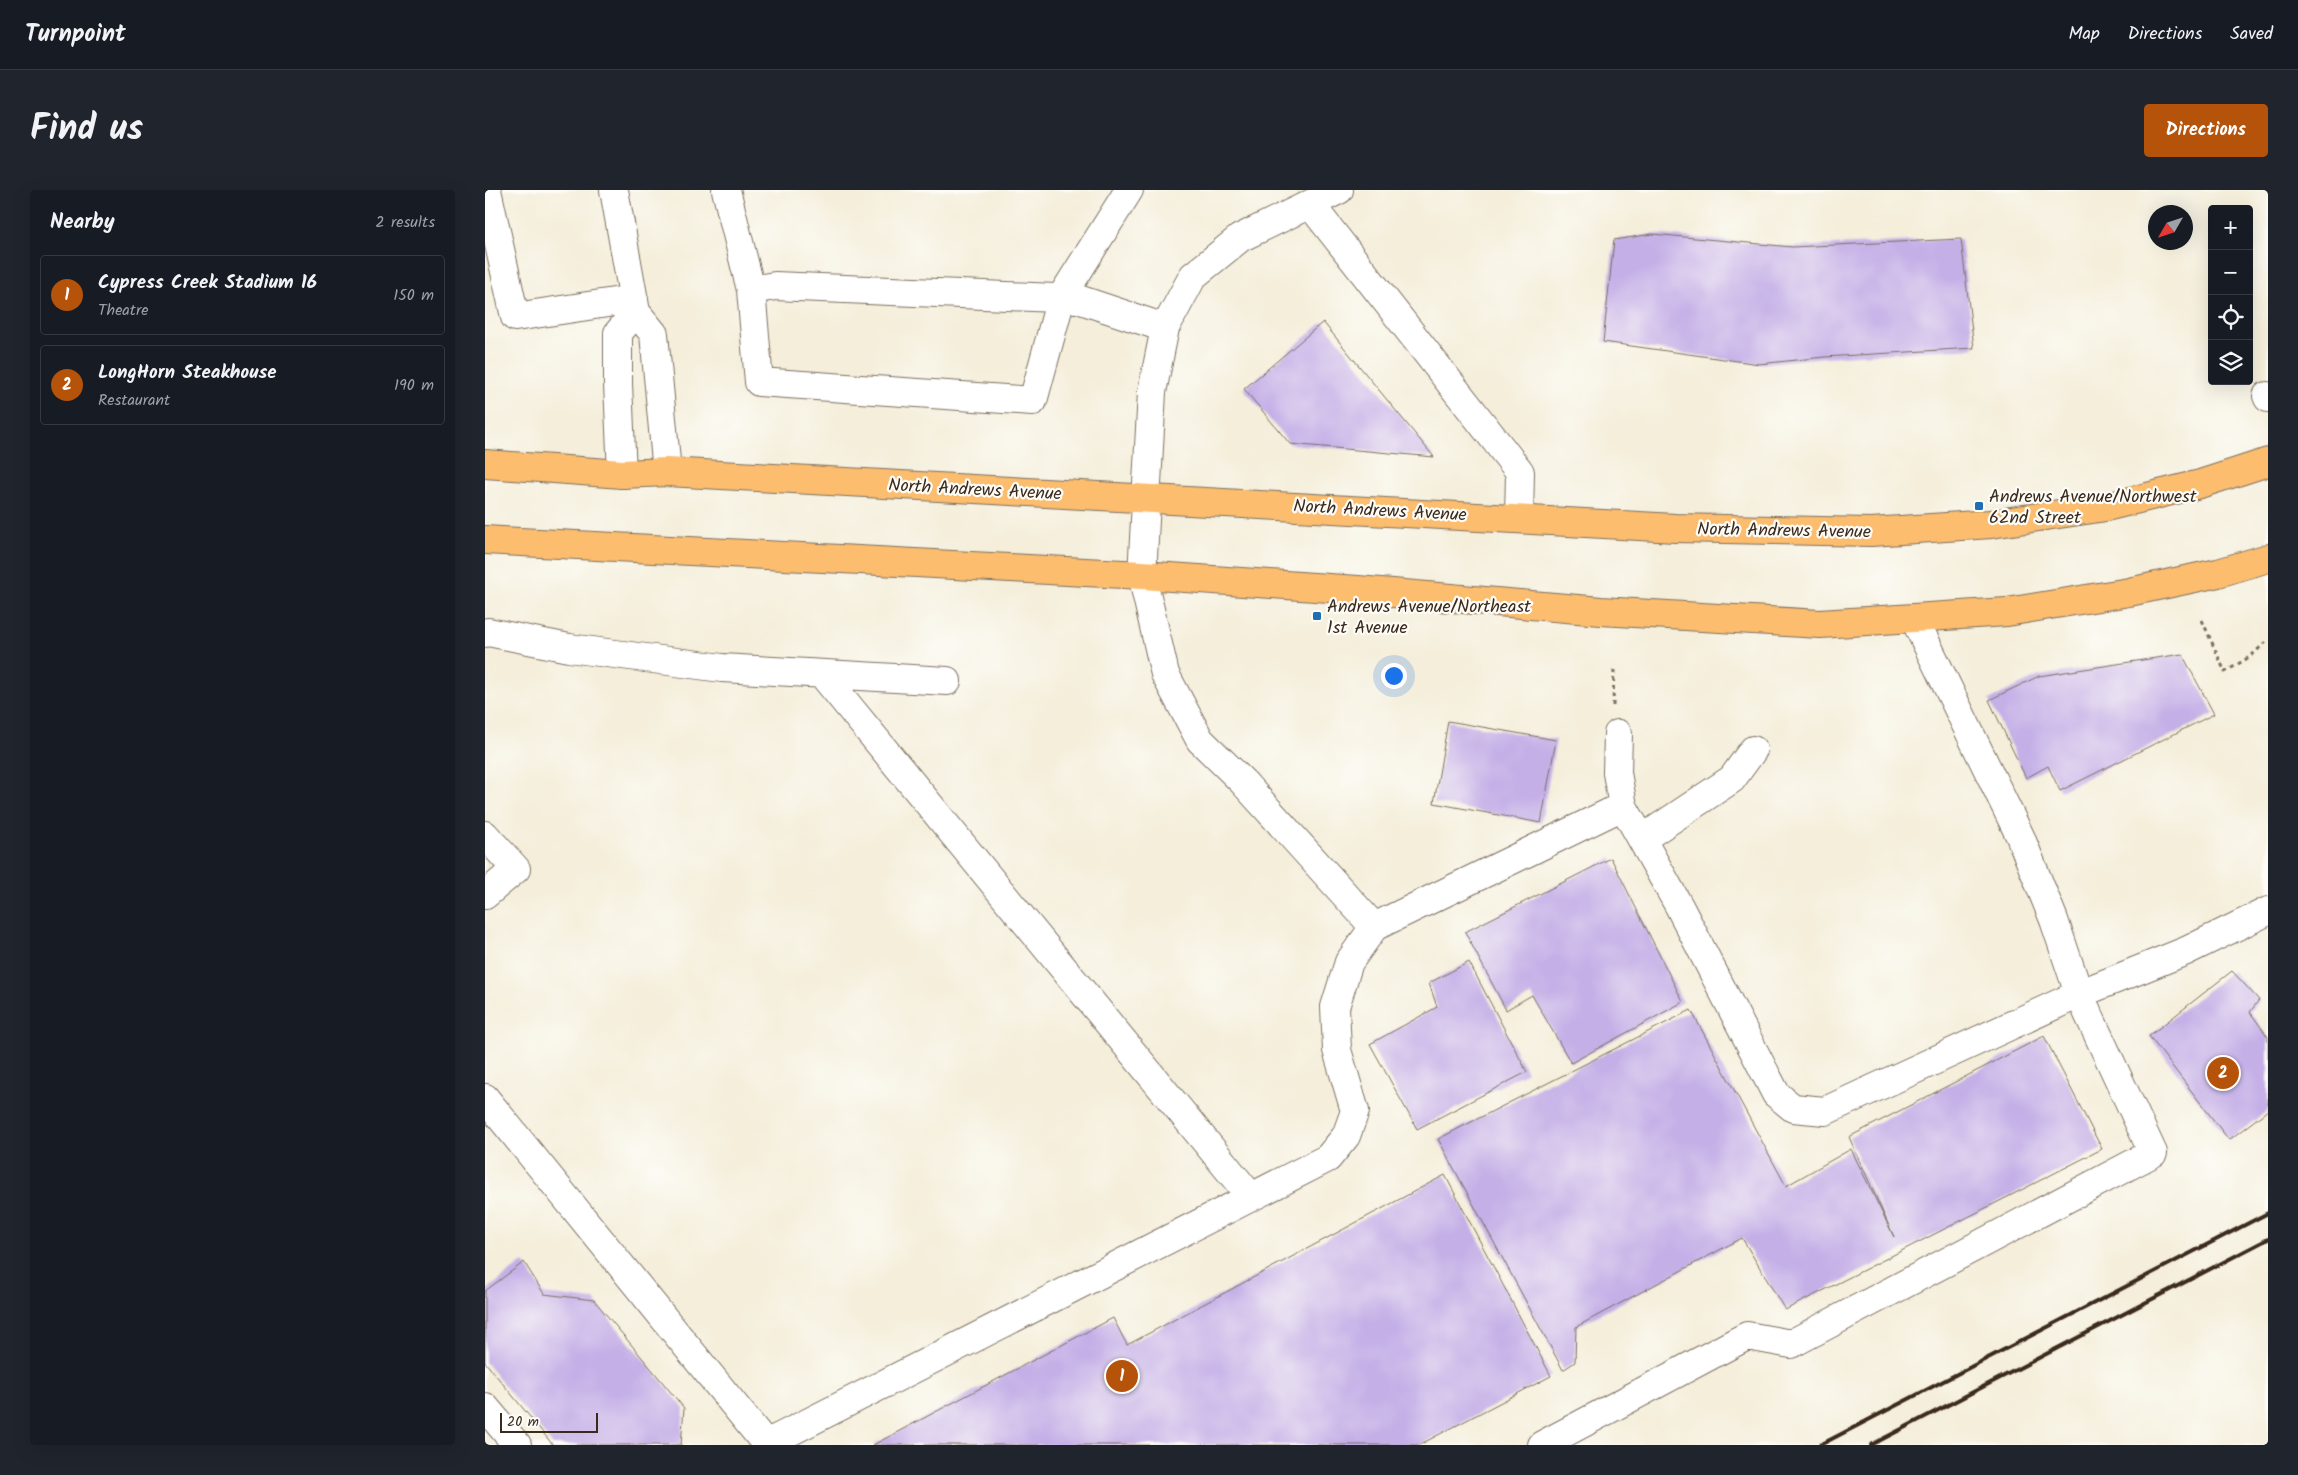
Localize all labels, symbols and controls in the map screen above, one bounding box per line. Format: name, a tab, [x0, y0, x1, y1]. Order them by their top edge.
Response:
text: Turnpoint	[25, 15, 126, 54]
text: Map	[2068, 20, 2100, 49]
text: Directions	[2128, 20, 2202, 49]
text: Saved	[2230, 20, 2273, 49]
text: Find us	[30, 102, 143, 158]
button: Directions	[2144, 104, 2268, 157]
north arrow	[2148, 205, 2193, 250]
map controls	[2208, 205, 2253, 385]
button: +	[2208, 205, 2253, 250]
text: Nearby	[50, 206, 115, 239]
text: 2 results	[375, 210, 435, 235]
button: −	[2208, 250, 2253, 295]
text: Cypress Creek Stadium 16	[98, 268, 317, 298]
text: 1	[65, 283, 69, 308]
text: 150 m	[393, 283, 434, 308]
button: locate	[2208, 295, 2253, 340]
text: Theatre	[98, 298, 149, 323]
button: layers	[2208, 340, 2253, 385]
text: LongHorn Steakhouse	[98, 358, 277, 388]
text: 2	[62, 373, 72, 398]
text: 190 m	[394, 373, 434, 398]
text: Restaurant	[98, 388, 170, 413]
street label: North Andrews Avenue	[887, 471, 1062, 510]
place label: Andrews Avenue/Northwest 62nd Street	[1989, 483, 2198, 533]
street label: North Andrews Avenue	[1292, 492, 1467, 531]
marker: Andrews Avenue/Northwest 62nd Street	[1973, 500, 1985, 512]
street label: North Andrews Avenue	[1697, 515, 1871, 548]
place label: Andrews Avenue/Northeast 1st Avenue	[1327, 593, 1532, 643]
marker: Andrews Avenue/Northeast 1st Avenue	[1311, 610, 1323, 622]
your location	[1381, 663, 1407, 689]
pin: 2	[2207, 1054, 2239, 1092]
pin: 1	[1106, 1357, 1138, 1395]
scale bar	[500, 1410, 597, 1433]
text: 20 m	[507, 1411, 539, 1433]

